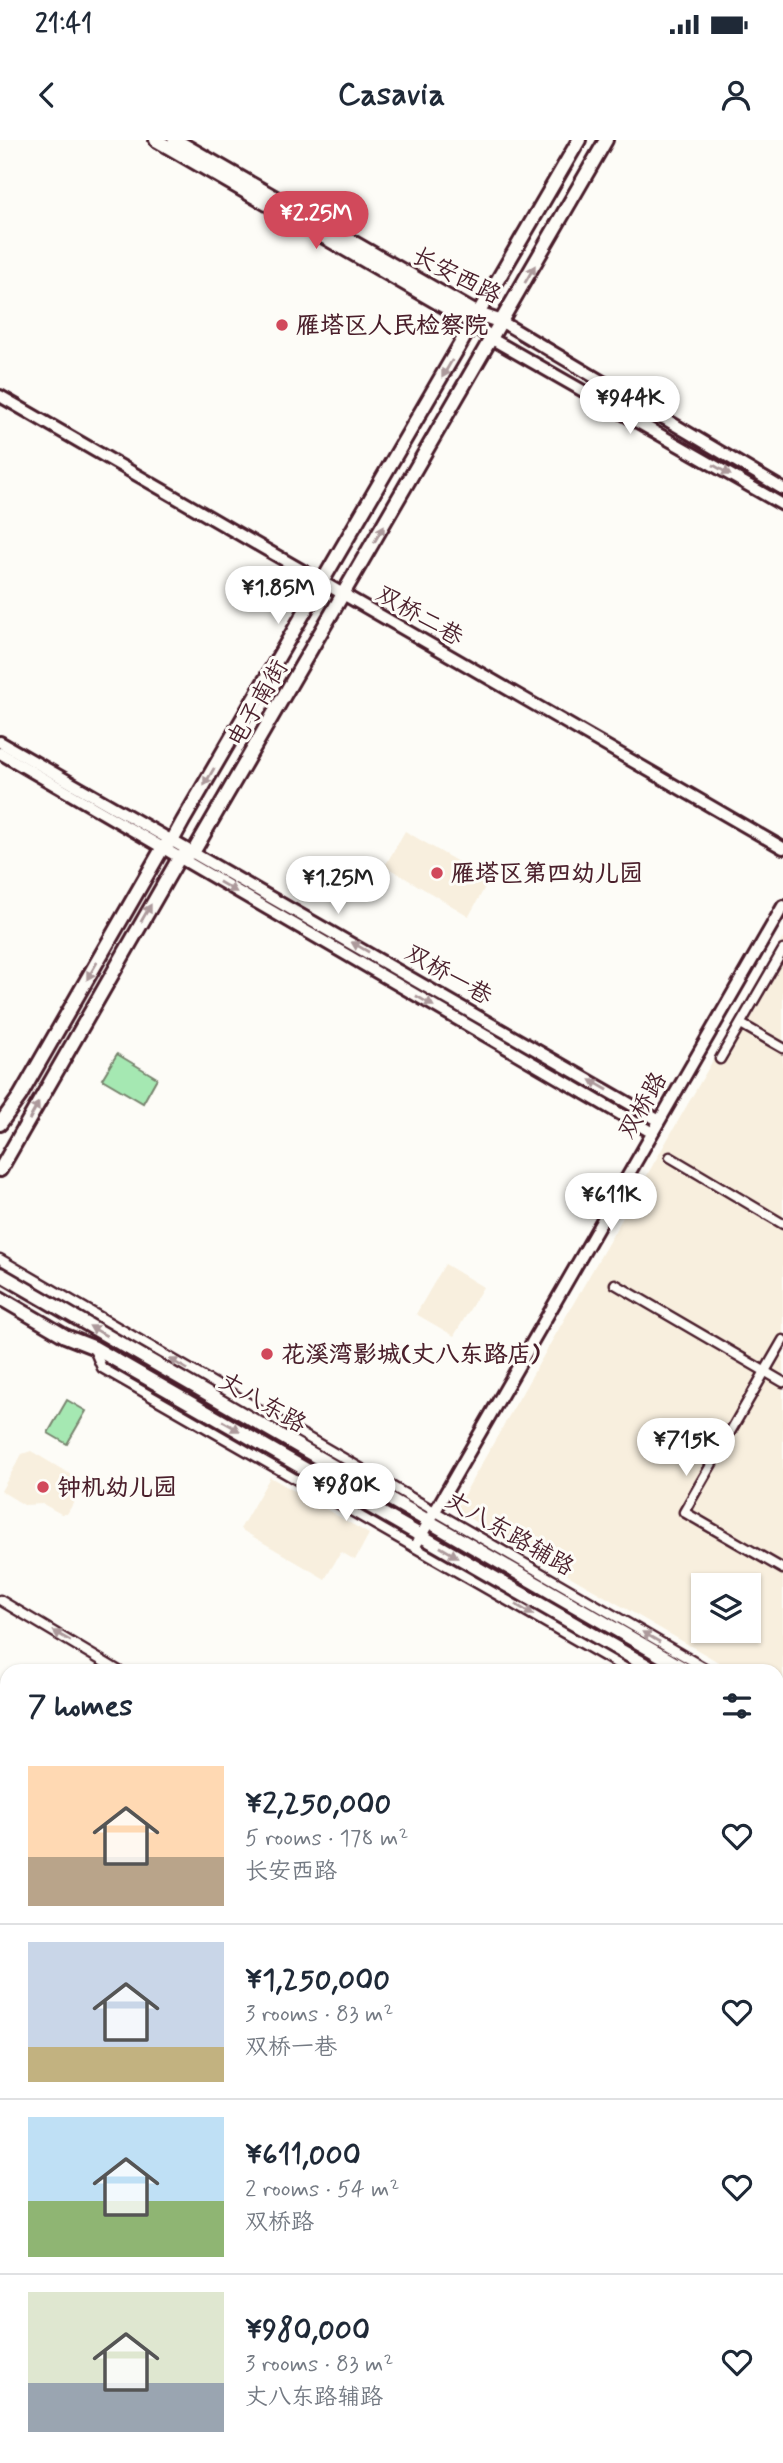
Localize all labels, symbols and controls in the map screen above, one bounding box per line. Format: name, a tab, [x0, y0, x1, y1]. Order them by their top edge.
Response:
text: 21:41	[35, 8, 92, 42]
text: Casavia	[338, 74, 445, 116]
icon: back	[28, 76, 66, 114]
icon: person	[717, 76, 755, 114]
pin: ¥2.25M	[259, 192, 373, 251]
text: ¥2.25M	[279, 199, 353, 229]
street label: 长安西路	[407, 241, 506, 312]
one-way arrow	[524, 264, 536, 283]
place label: 雁塔区人民检察院	[296, 311, 488, 342]
marker: 雁塔区人民检察院	[274, 317, 290, 333]
one-way arrow	[441, 359, 453, 378]
pin: ¥944K	[581, 376, 679, 436]
text: ¥944K	[596, 384, 664, 414]
one-way arrow	[712, 464, 731, 476]
one-way arrow	[373, 525, 385, 544]
pin: ¥1.85M	[221, 566, 335, 626]
text: ¥1.85M	[241, 574, 315, 604]
street label: 双桥二巷	[370, 579, 469, 654]
street label: 电子南街	[221, 654, 296, 753]
one-way arrow	[203, 768, 215, 787]
pin: ¥1.25M	[281, 856, 395, 916]
place label: 雁塔区第四幼儿园	[451, 859, 643, 890]
text: ¥1.25M	[302, 864, 374, 894]
marker: 雁塔区第四幼儿园	[429, 865, 445, 881]
one-way arrow	[218, 881, 238, 893]
one-way arrow	[140, 904, 152, 923]
street label: 双桥一巷	[399, 938, 498, 1013]
one-way arrow	[350, 941, 369, 953]
one-way arrow	[86, 962, 98, 981]
one-way arrow	[415, 995, 434, 1007]
street label: 双桥路	[612, 1067, 675, 1145]
one-way arrow	[589, 1079, 608, 1092]
one-way arrow	[28, 1101, 40, 1121]
pin: ¥611K	[562, 1174, 660, 1233]
text: ¥611K	[581, 1181, 641, 1211]
one-way arrow	[89, 1325, 108, 1337]
place label: 花溪湾影城(丈八东路店)	[281, 1340, 540, 1371]
marker: 花溪湾影城(丈八东路店)	[259, 1346, 275, 1362]
one-way arrow	[168, 1358, 188, 1370]
street label: 丈八东路	[213, 1366, 312, 1441]
pin: ¥715K	[637, 1418, 735, 1478]
one-way arrow	[221, 1420, 240, 1432]
text: ¥715K	[653, 1426, 719, 1456]
pin: ¥980K	[297, 1464, 395, 1523]
text: ¥980K	[312, 1471, 380, 1501]
place label: 钟机幼儿园	[57, 1473, 177, 1504]
marker: 钟机幼儿园	[35, 1479, 51, 1495]
street label: 丈八东路辅路	[439, 1485, 579, 1584]
one-way arrow	[440, 1546, 459, 1558]
map controls	[691, 1573, 761, 1643]
button: layers	[691, 1573, 761, 1643]
one-way arrow	[515, 1604, 534, 1616]
one-way arrow	[52, 1630, 71, 1642]
one-way arrow	[641, 1631, 660, 1643]
text: 7 homes	[28, 1687, 133, 1726]
icon: filters	[718, 1687, 756, 1725]
text: ¥2,250,000	[245, 1785, 391, 1824]
icon: home	[84, 1794, 168, 1878]
icon: heart	[718, 1817, 756, 1855]
text: 5 rooms · 178 m²	[245, 1824, 408, 1854]
text: 长安西路	[245, 1857, 337, 1887]
text: ¥1,250,000	[245, 1961, 390, 2000]
icon: home	[84, 1970, 168, 2054]
icon: heart	[718, 1993, 756, 2031]
text: 3 rooms · 83 m²	[245, 2000, 393, 2030]
text: 双桥一巷	[245, 2033, 337, 2063]
text: ¥611,000	[245, 2136, 361, 2175]
icon: home	[84, 2145, 168, 2229]
icon: heart	[718, 2168, 756, 2206]
text: 2 rooms · 54 m²	[245, 2175, 399, 2205]
text: 双桥路	[245, 2208, 314, 2238]
text: ¥980,000	[245, 2311, 370, 2350]
icon: home	[84, 2320, 168, 2404]
icon: heart	[718, 2343, 756, 2381]
text: 3 rooms · 83 m²	[245, 2350, 393, 2380]
text: 丈八东路辅路	[245, 2383, 383, 2413]

